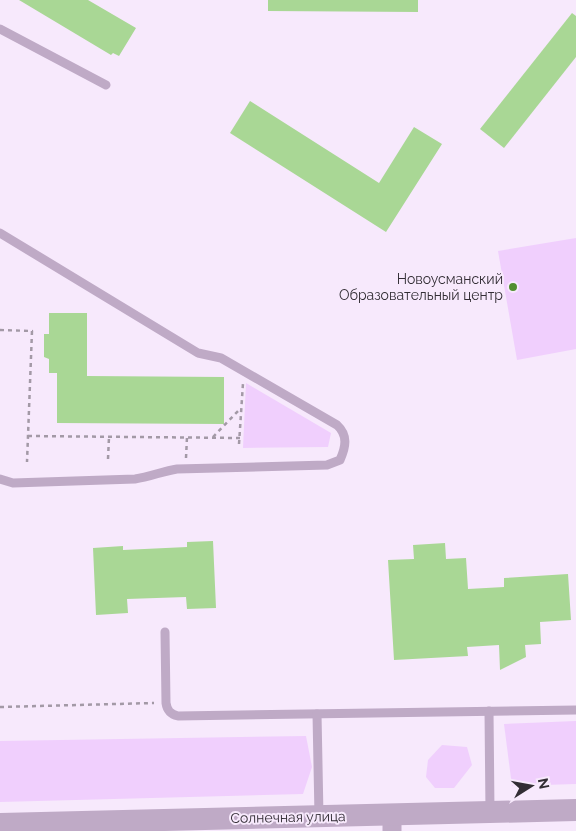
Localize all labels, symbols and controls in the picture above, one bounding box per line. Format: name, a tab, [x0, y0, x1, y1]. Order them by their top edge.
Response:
place label: Новоусманский Образовательный центр	[339, 271, 503, 303]
marker: Новоусманский Образовательный центр	[507, 281, 519, 293]
north arrow	[506, 761, 556, 811]
text: N	[535, 777, 553, 790]
street label: Солнечная улица	[230, 808, 346, 826]

